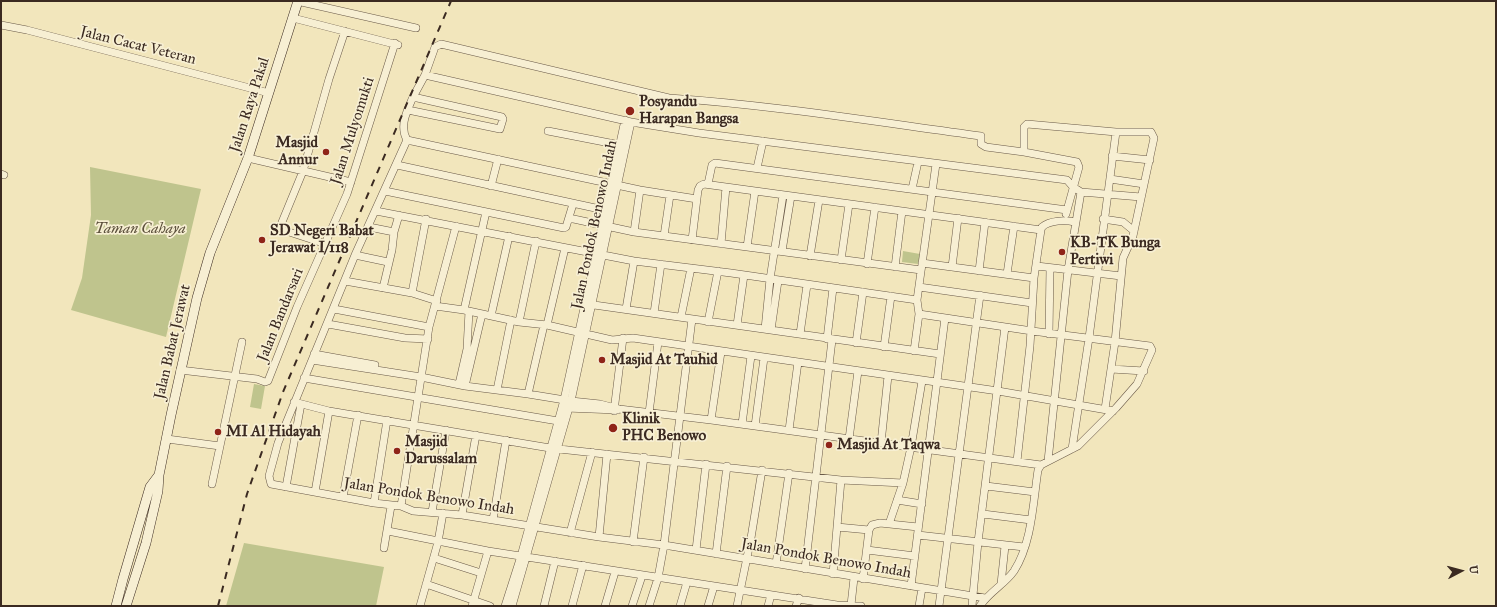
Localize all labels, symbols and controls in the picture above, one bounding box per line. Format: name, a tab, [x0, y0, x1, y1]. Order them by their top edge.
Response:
street label: Jalan Cacat Veteran	[78, 23, 198, 69]
street label: Jalan Raya Pakal	[226, 55, 274, 155]
street label: Jalan Mulyomukti	[327, 75, 379, 187]
place label: Posyandu Harapan Bangsa	[639, 93, 739, 128]
marker: Posyandu Harapan Bangsa	[624, 105, 636, 117]
place label: Masjid Annur	[275, 134, 318, 169]
street label: Jalan Pondok Benowo Indah	[568, 139, 622, 311]
marker: Masjid Annur	[321, 147, 331, 157]
park label: Taman Cahaya	[94, 220, 186, 238]
place label: SD Negeri Babat Jerawat I/118	[270, 222, 374, 257]
place label: KB-TK Bunga Pertiwi	[1070, 234, 1160, 269]
marker: SD Negeri Babat Jerawat I/118	[257, 235, 267, 245]
marker: KB-TK Bunga Pertiwi	[1057, 247, 1067, 257]
street label: Jalan Bandarsari	[254, 266, 308, 364]
street label: Jalan Babat Jerawat	[151, 283, 195, 401]
place label: Masjid At Tauhid	[610, 351, 718, 369]
marker: Masjid At Tauhid	[597, 355, 607, 365]
place label: Klinik PHC Benowo	[622, 410, 706, 445]
marker: Klinik PHC Benowo	[607, 422, 619, 434]
place label: MI Al Hidayah	[226, 423, 321, 441]
marker: MI Al Hidayah	[213, 427, 223, 437]
place label: Masjid Darussalam	[405, 433, 477, 468]
place label: Masjid At Taqwa	[837, 436, 940, 454]
marker: Masjid At Taqwa	[824, 440, 834, 450]
marker: Masjid Darussalam	[392, 446, 402, 456]
street label: Jalan Pondok Benowo Indah	[342, 475, 516, 519]
street label: Jalan Pondok Benowo Indah	[740, 535, 912, 583]
north arrow	[1441, 551, 1481, 591]
text: U	[1467, 565, 1480, 575]

